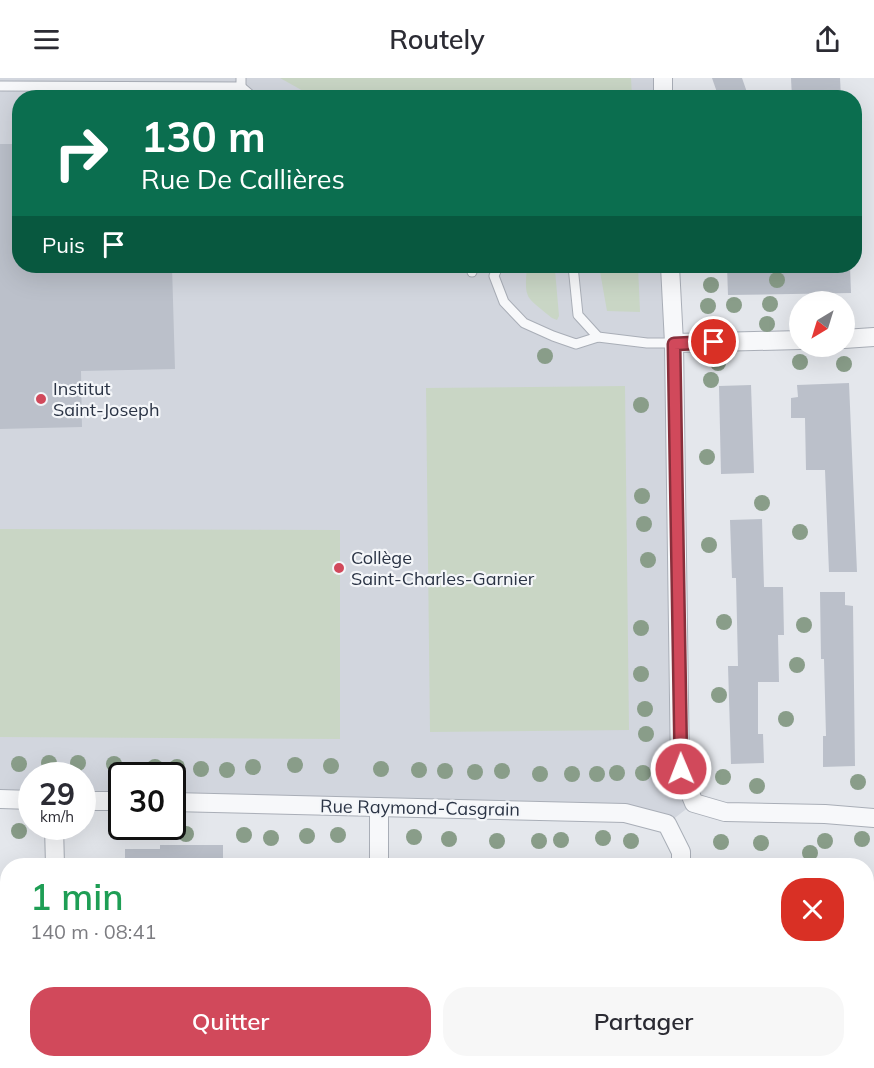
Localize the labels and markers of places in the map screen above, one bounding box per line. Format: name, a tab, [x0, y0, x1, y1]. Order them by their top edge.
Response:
pin	[688, 316, 739, 367]
place label: Institut Saint-Joseph	[53, 377, 159, 421]
marker: Institut Saint-Joseph	[34, 392, 48, 406]
place label: Collège Saint-Charles-Garnier	[351, 546, 535, 590]
marker: Collège Saint-Charles-Garnier	[332, 561, 346, 575]

